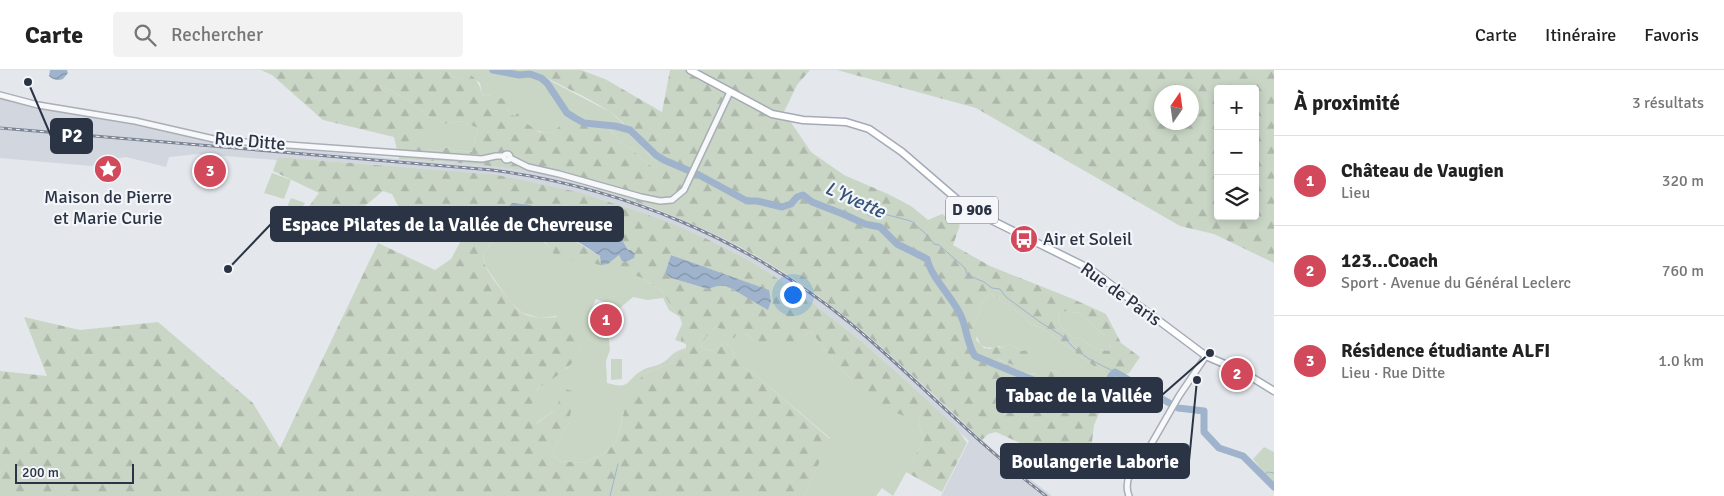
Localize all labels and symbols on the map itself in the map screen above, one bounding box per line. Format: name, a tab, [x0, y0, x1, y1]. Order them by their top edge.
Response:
north arrow	[1154, 85, 1199, 130]
callout: P2	[51, 119, 92, 153]
text: P2	[61, 124, 83, 148]
street label: Rue Ditte	[214, 127, 286, 155]
pin: 3	[194, 152, 226, 190]
place icon: Maison de Pierre et Marie Curie	[93, 154, 123, 184]
water label: L'Yvette	[821, 176, 890, 224]
place label: Maison de Pierre et Marie Curie	[44, 186, 172, 229]
road number: D 906	[946, 196, 998, 224]
callout: Espace Pilates de la Vallée de Chevreuse	[271, 207, 623, 241]
text: Espace Pilates de la Vallée de Chevreuse	[281, 213, 613, 237]
bus stop icon: Air et Soleil	[1009, 224, 1039, 254]
place label: Air et Soleil	[1043, 228, 1132, 250]
street label: Rue de Paris	[1076, 257, 1166, 331]
your location	[780, 282, 806, 308]
pin: 1	[590, 301, 622, 339]
pin: 2	[1221, 355, 1253, 393]
callout: Tabac de la Vallée	[997, 378, 1162, 412]
text: Tabac de la Vallée	[1006, 384, 1152, 408]
callout: Boulangerie Laborie	[1001, 444, 1189, 478]
text: Boulangerie Laborie	[1011, 450, 1179, 474]
scale bar	[15, 461, 134, 484]

